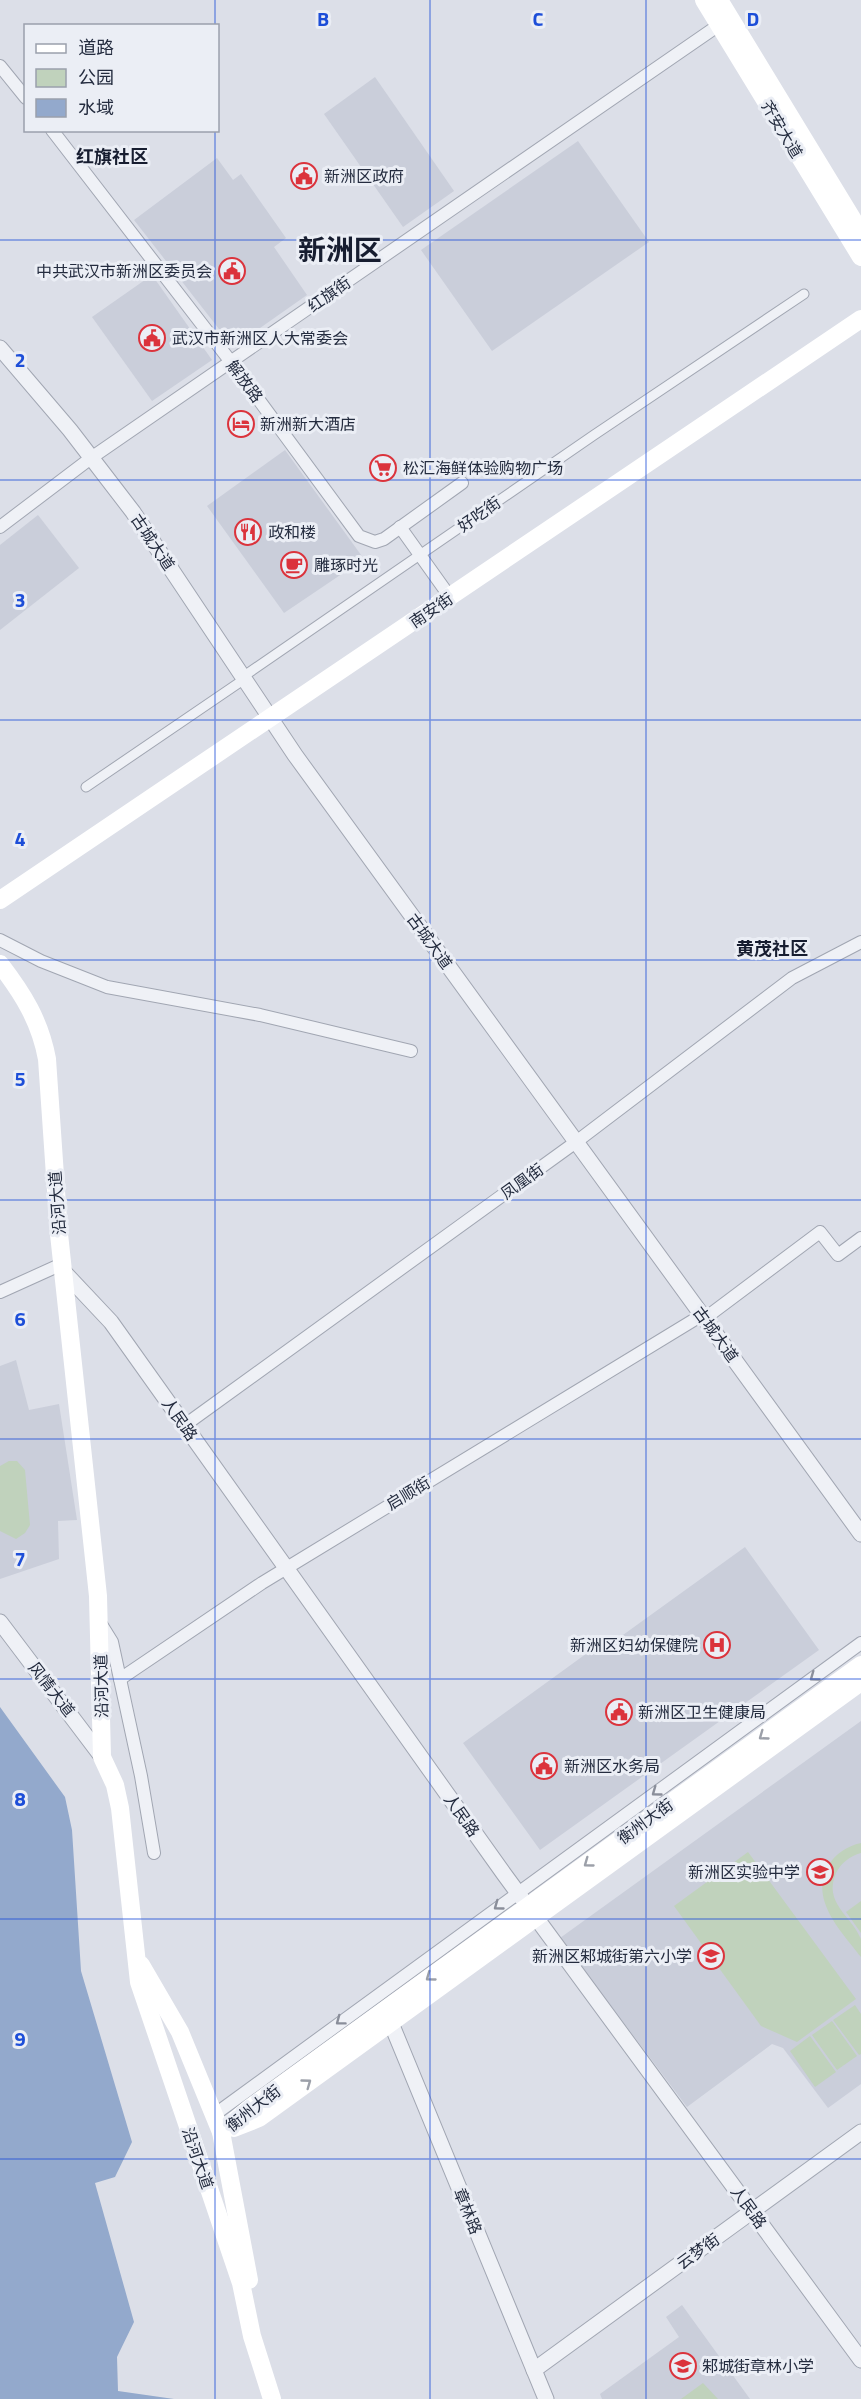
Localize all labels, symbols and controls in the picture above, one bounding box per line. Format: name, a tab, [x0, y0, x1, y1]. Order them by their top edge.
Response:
text: B	[317, 3, 329, 34]
text: C	[533, 3, 544, 34]
text: D	[747, 3, 759, 34]
legend	[24, 24, 219, 132]
text: 道路	[78, 34, 114, 61]
text: 公园	[78, 64, 114, 91]
text: 水域	[78, 94, 114, 121]
street label: 齐安大道	[755, 95, 809, 163]
district label: 红旗社区	[76, 143, 148, 170]
public building icon: 新洲区政府	[289, 161, 319, 191]
place label: 新洲区政府	[324, 164, 404, 188]
district label: 新洲区	[298, 228, 382, 271]
public building icon: 中共武汉市新洲区委员会	[217, 256, 247, 286]
place label: 中共武汉市新洲区委员会	[36, 259, 212, 283]
street label: 红旗街	[302, 270, 356, 318]
public building icon: 武汉市新洲区人大常委会	[137, 323, 167, 353]
place label: 武汉市新洲区人大常委会	[172, 326, 348, 350]
text: 2	[14, 344, 26, 375]
street label: 解放路	[221, 355, 269, 407]
hotel icon: 新洲新大酒店	[226, 409, 256, 439]
place label: 新洲新大酒店	[260, 412, 356, 436]
supermarket icon: 松汇海鲜体验购物广场	[368, 453, 398, 483]
place label: 松汇海鲜体验购物广场	[403, 456, 563, 480]
street label: 好吃街	[452, 490, 506, 538]
street label: 古城大道	[125, 509, 181, 575]
restaurant icon: 政和楼	[233, 517, 263, 547]
place label: 政和楼	[268, 520, 316, 544]
cafe icon: 雕琢时光	[279, 550, 309, 580]
place label: 雕琢时光	[314, 553, 378, 577]
text: 3	[14, 584, 26, 615]
street label: 南安街	[404, 587, 458, 633]
text: 4	[14, 823, 26, 854]
street label: 古城大道	[401, 908, 459, 974]
district label: 黄茂社区	[736, 935, 808, 962]
text: 5	[14, 1063, 26, 1094]
street label: 凤凰街	[496, 1157, 548, 1205]
street label: 沿河大道	[43, 1170, 71, 1236]
street label: 古城大道	[687, 1301, 745, 1367]
text: 6	[14, 1303, 26, 1334]
street label: 人民路	[156, 1392, 204, 1446]
street label: 启顺街	[381, 1470, 435, 1516]
text: 7	[14, 1543, 26, 1574]
hospital icon: 新洲区妇幼保健院	[702, 1630, 732, 1660]
place label: 新洲区妇幼保健院	[570, 1633, 698, 1657]
street label: 沿河大道	[88, 1654, 114, 1718]
street label: 风情大道	[23, 1656, 81, 1722]
one-way arrow	[809, 1670, 820, 1681]
public building icon: 新洲区卫生健康局	[604, 1697, 634, 1727]
place label: 新洲区卫生健康局	[638, 1700, 766, 1724]
one-way arrow	[758, 1729, 769, 1740]
public building icon: 新洲区水务局	[529, 1751, 559, 1781]
place label: 新洲区水务局	[564, 1754, 660, 1778]
text: 8	[14, 1783, 26, 1814]
one-way arrow	[651, 1785, 662, 1796]
street label: 人民路	[438, 1788, 486, 1842]
street label: 衡州大街	[612, 1792, 678, 1850]
one-way arrow	[583, 1856, 594, 1867]
school or university icon: 新洲区实验中学	[805, 1857, 835, 1887]
place label: 新洲区实验中学	[688, 1860, 800, 1884]
one-way arrow	[494, 1899, 505, 1910]
school or university icon: 新洲区邾城街第六小学	[696, 1941, 726, 1971]
place label: 新洲区邾城街第六小学	[532, 1944, 692, 1968]
one-way arrow	[425, 1970, 436, 1981]
one-way arrow	[336, 2014, 347, 2025]
text: 9	[14, 2023, 26, 2054]
street label: 衡州大街	[220, 2079, 286, 2137]
one-way arrow	[301, 2079, 312, 2090]
street label: 沿河大道	[176, 2124, 220, 2192]
street label: 人民路	[725, 2181, 773, 2233]
street label: 章林路	[448, 2184, 488, 2238]
street label: 云梦街	[672, 2227, 724, 2275]
school or university icon: 邾城街章林小学	[668, 2351, 698, 2381]
place label: 邾城街章林小学	[702, 2354, 814, 2378]

